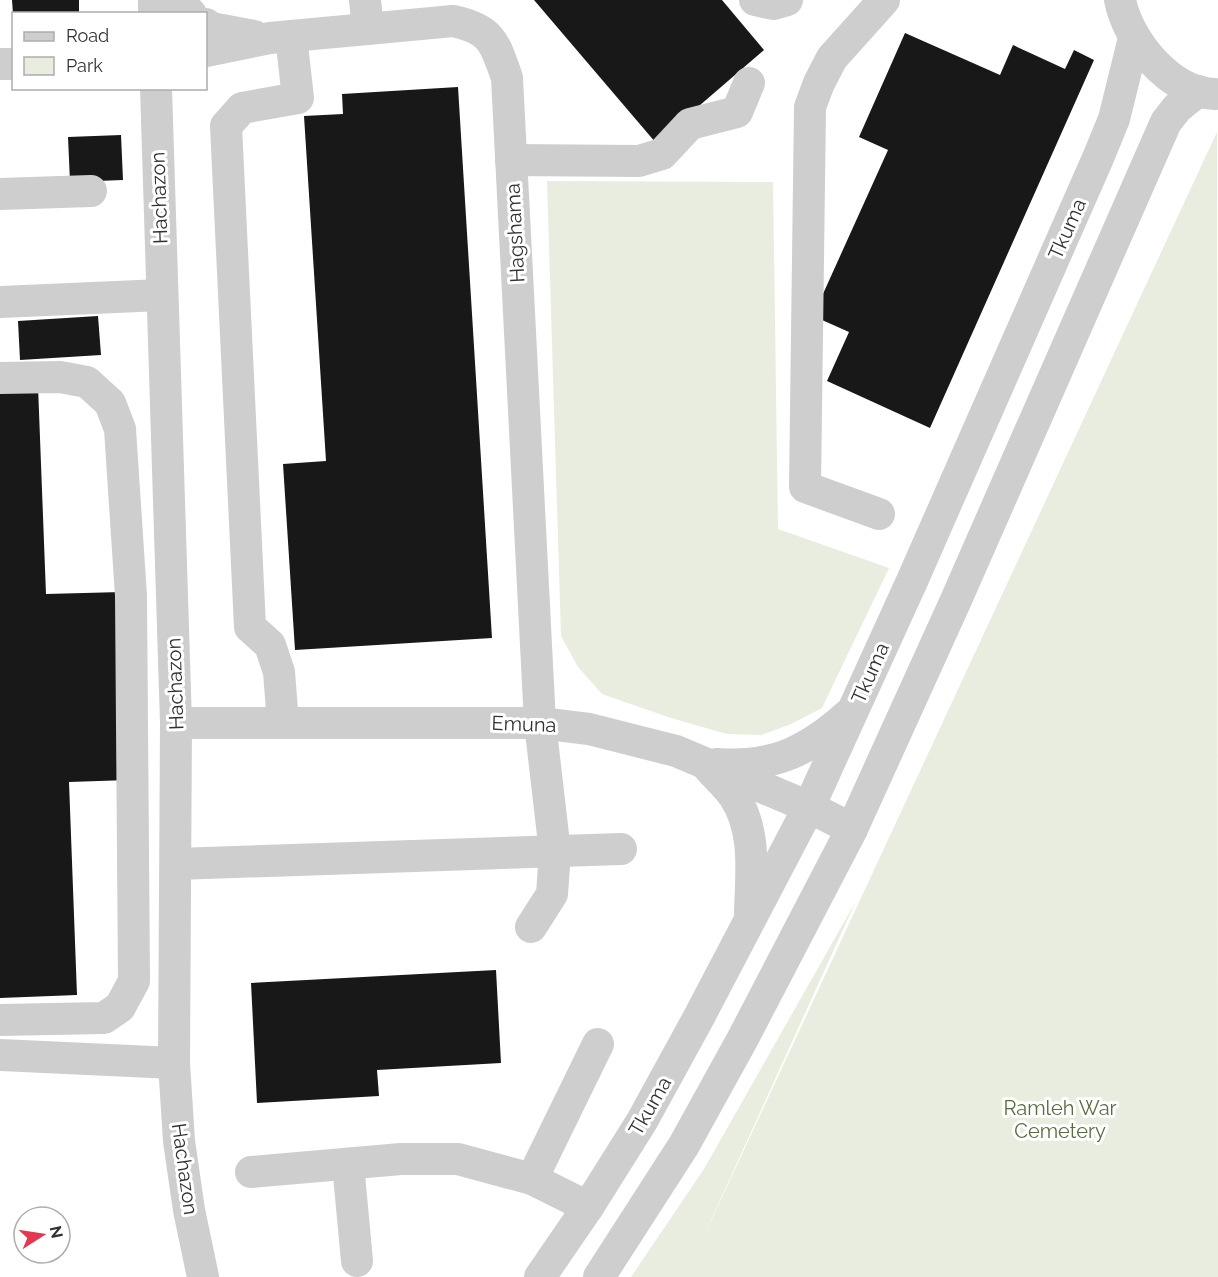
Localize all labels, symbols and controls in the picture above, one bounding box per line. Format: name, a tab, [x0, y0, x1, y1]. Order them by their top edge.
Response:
legend	[12, 12, 207, 90]
text: Road	[66, 25, 109, 46]
text: Park	[66, 55, 103, 76]
street label: Hachazon	[145, 151, 173, 245]
street label: Hagshama	[500, 183, 530, 283]
street label: Tkuma	[1043, 195, 1091, 263]
street label: Hachazon	[161, 637, 189, 731]
street label: Tkuma	[846, 639, 894, 707]
street label: Emuna	[491, 711, 557, 737]
street label: Tkuma	[624, 1072, 676, 1140]
park label: Ramleh War Cemetery	[1003, 1096, 1117, 1143]
street label: Hachazon	[167, 1122, 203, 1216]
north arrow	[12, 1205, 72, 1265]
text: N	[46, 1224, 67, 1240]

